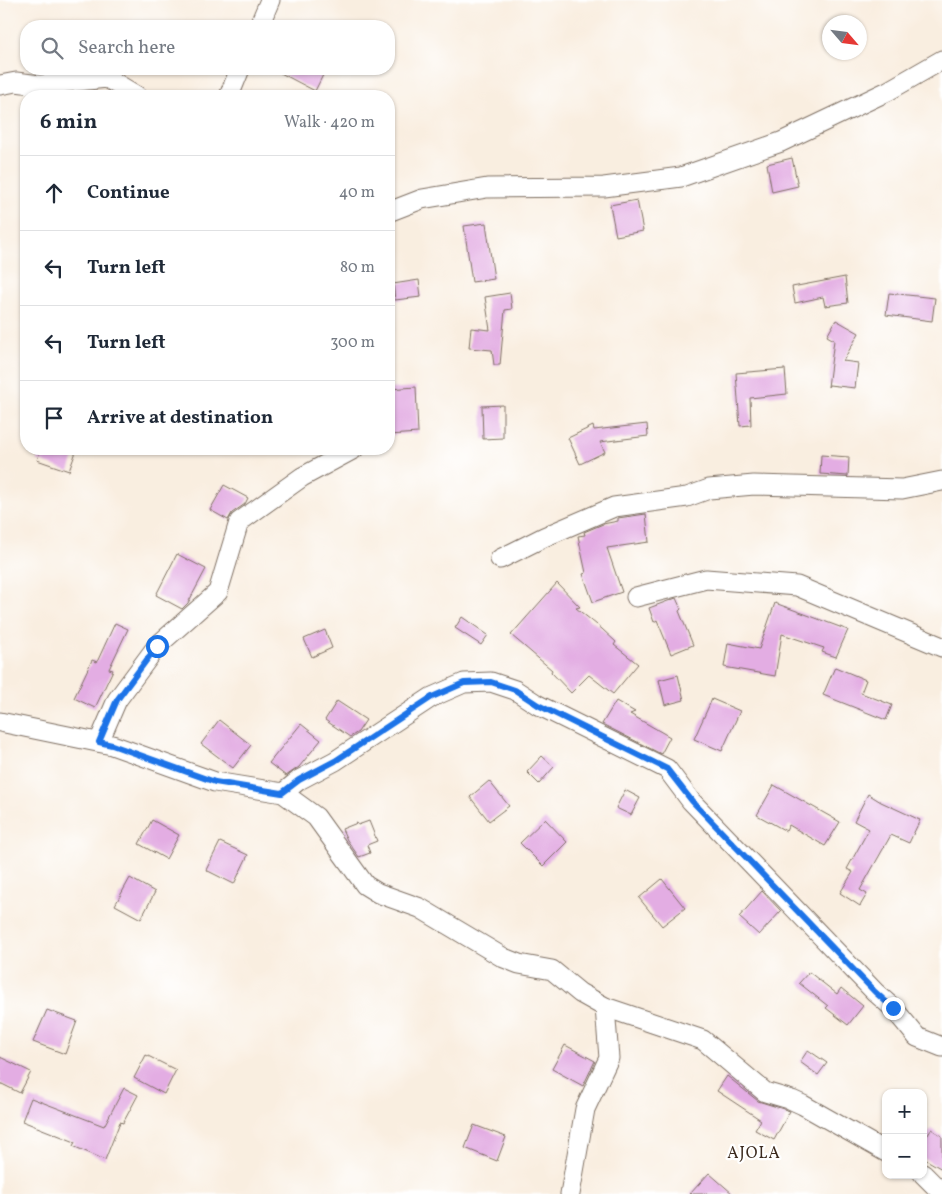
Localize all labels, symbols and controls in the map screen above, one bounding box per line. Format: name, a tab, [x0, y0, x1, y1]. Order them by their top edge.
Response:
north arrow	[822, 15, 867, 60]
search box	[20, 20, 395, 75]
icon: search	[38, 34, 66, 62]
text: Search here	[78, 35, 175, 61]
text: 6 min	[40, 108, 97, 137]
text: Walk · 420 m	[284, 112, 375, 134]
icon: ahead	[40, 179, 68, 207]
text: Continue	[87, 180, 170, 206]
text: 40 m	[339, 182, 375, 204]
icon: left	[40, 254, 68, 282]
text: Turn left	[87, 255, 166, 281]
text: 80 m	[340, 257, 375, 279]
icon: left	[40, 329, 68, 357]
text: Turn left	[87, 330, 166, 356]
text: 300 m	[330, 332, 375, 354]
icon: arrive	[40, 404, 68, 432]
text: Arrive at destination	[87, 405, 273, 431]
route start	[146, 635, 169, 658]
route end	[882, 997, 905, 1020]
map controls	[882, 1089, 927, 1179]
button: +	[882, 1089, 927, 1134]
button: −	[882, 1134, 927, 1179]
district label: AJOLA	[727, 1143, 781, 1165]

